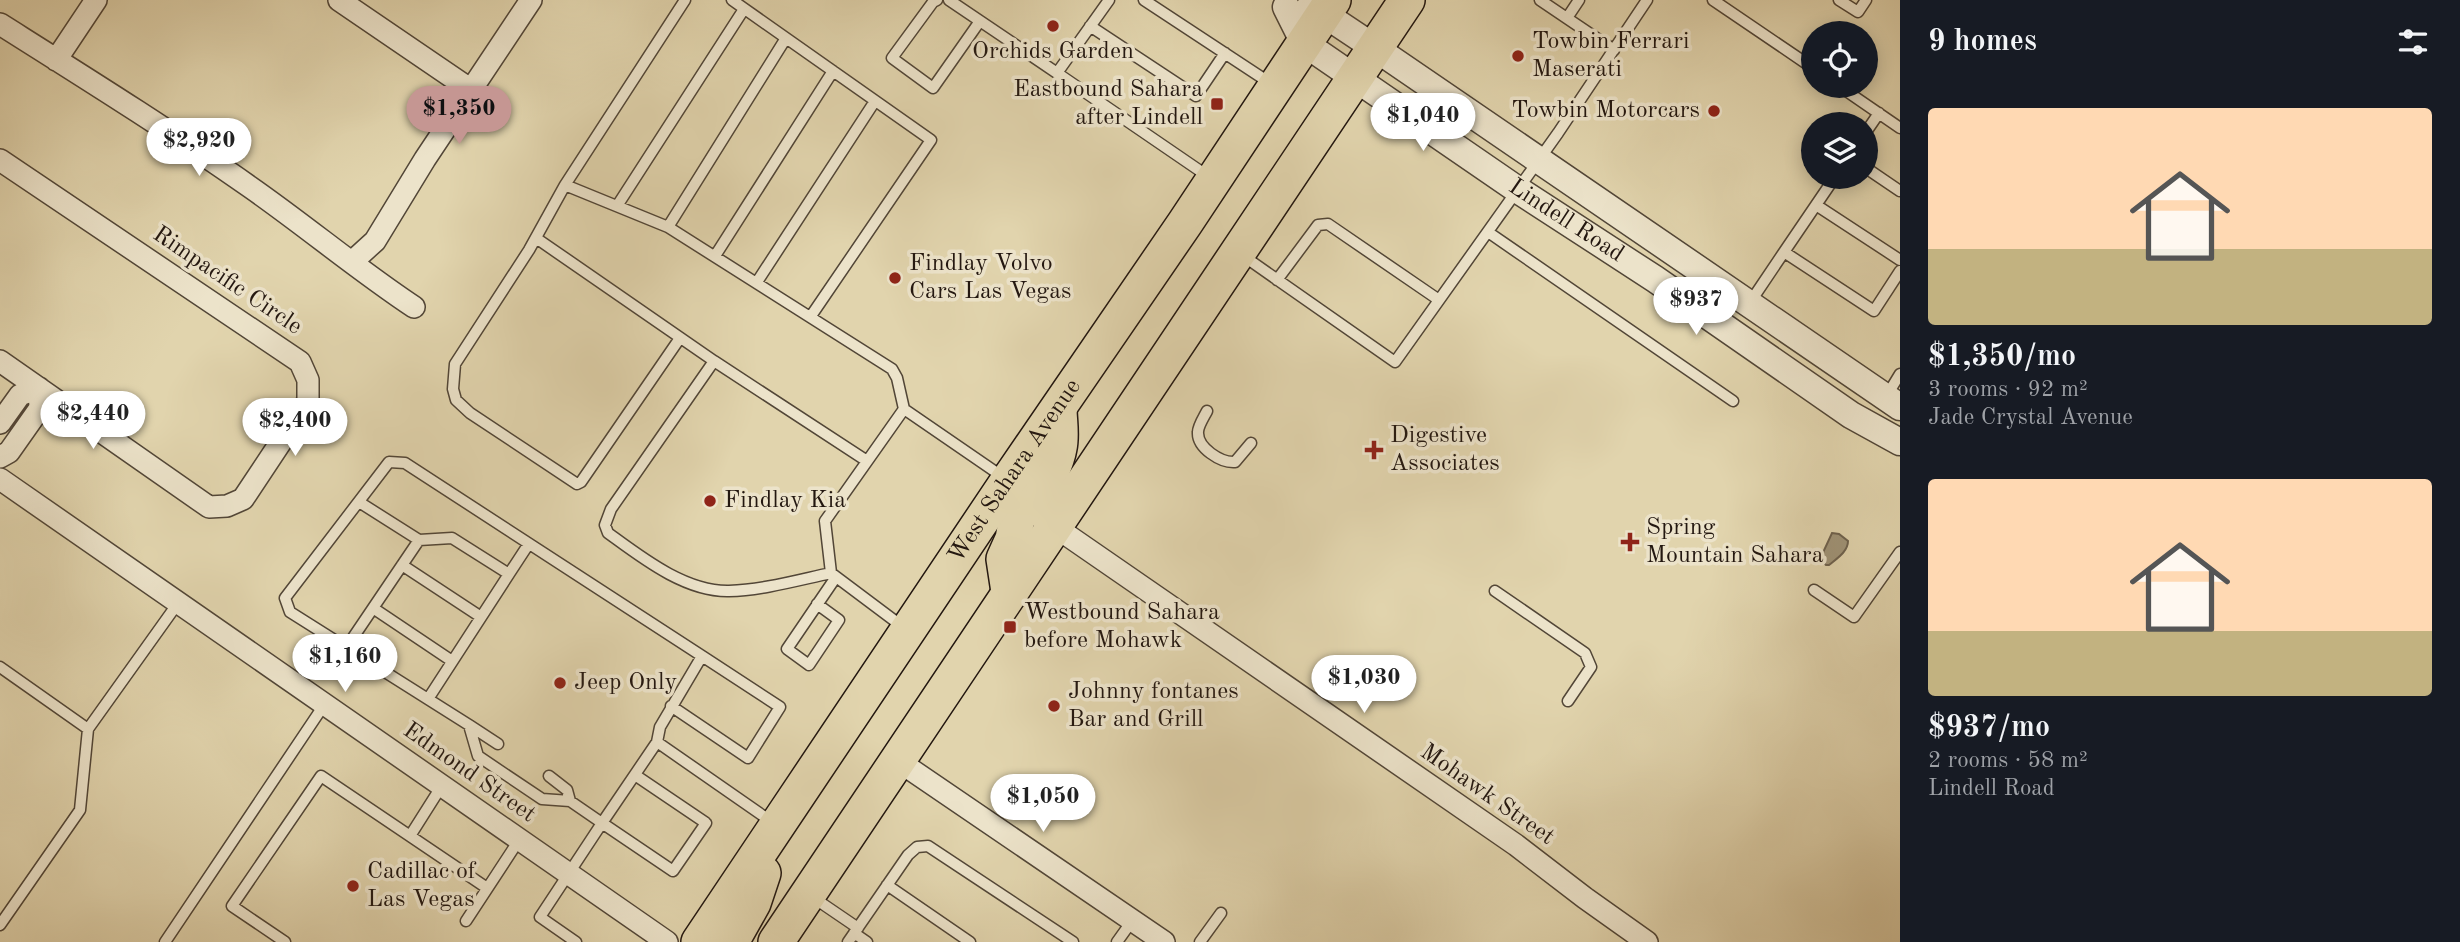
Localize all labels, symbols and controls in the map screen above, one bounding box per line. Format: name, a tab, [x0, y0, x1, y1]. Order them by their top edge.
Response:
marker: Orchids Garden	[1045, 18, 1061, 34]
map controls	[1801, 21, 1878, 189]
button: locate	[1801, 21, 1878, 98]
icon: filters	[2394, 23, 2432, 61]
text: 9 homes	[1928, 27, 2037, 57]
place label: Towbin Ferrari Maserati	[1532, 30, 1690, 82]
place label: Orchids Garden	[972, 40, 1134, 64]
marker: Towbin Ferrari Maserati	[1510, 48, 1526, 64]
place label: Eastbound Sahara after Lindell	[1013, 78, 1203, 130]
pin: $1,350	[402, 86, 516, 146]
pin: $1,040	[1366, 94, 1480, 153]
marker: Eastbound Sahara after Lindell	[1209, 96, 1225, 112]
text: $1,350	[422, 97, 496, 120]
place label: Towbin Motorcars	[1511, 99, 1700, 123]
marker: Towbin Motorcars	[1706, 103, 1722, 119]
text: $1,040	[1386, 104, 1460, 127]
button: layers	[1801, 112, 1878, 189]
pin: $2,920	[142, 118, 256, 178]
text: $2,920	[162, 129, 236, 152]
icon: home	[2117, 153, 2243, 279]
street label: Lindell Road	[1504, 175, 1628, 267]
street label: Rimpacific Circle	[148, 222, 306, 340]
place label: Findlay Volvo Cars Las Vegas	[909, 252, 1071, 304]
marker: Findlay Volvo Cars Las Vegas	[887, 270, 903, 286]
pin: $937	[1655, 278, 1737, 337]
text: $937	[1669, 288, 1723, 311]
text: $1,350/mo	[1928, 342, 2076, 372]
street label: West Sahara Avenue	[945, 375, 1086, 568]
text: 3 rooms · 92 m²	[1928, 378, 2088, 401]
pin: $2,440	[36, 392, 150, 451]
pin: $2,400	[238, 398, 352, 458]
text: $2,440	[56, 402, 130, 425]
text: Jade Crystal Avenue	[1928, 406, 2133, 429]
text: $2,400	[258, 409, 332, 432]
place label: Digestive Associates	[1390, 424, 1500, 476]
marker: Digestive Associates	[1364, 440, 1384, 460]
place label: Findlay Kia	[724, 489, 846, 513]
marker: Findlay Kia	[702, 493, 718, 509]
place label: Spring Mountain Sahara	[1646, 516, 1824, 568]
icon: home	[2117, 524, 2243, 650]
marker: Spring Mountain Sahara	[1620, 532, 1640, 552]
place label: Westbound Sahara before Mohawk	[1024, 601, 1220, 653]
marker: Westbound Sahara before Mohawk	[1002, 619, 1018, 635]
pin: $1,160	[288, 634, 402, 694]
text: $1,160	[308, 645, 382, 668]
pin: $1,030	[1307, 656, 1421, 715]
text: $1,030	[1327, 666, 1401, 689]
place label: Jeep Only	[574, 671, 677, 695]
marker: Jeep Only	[552, 675, 568, 691]
place label: Johnny fontanes Bar and Grill	[1068, 680, 1239, 732]
marker: Johnny fontanes Bar and Grill	[1046, 698, 1062, 714]
text: $937/mo	[1928, 713, 2050, 743]
street label: Edmond Street	[398, 718, 540, 828]
street label: Mohawk Street	[1415, 740, 1559, 850]
text: 2 rooms · 58 m²	[1928, 749, 2088, 772]
pin: $1,050	[986, 774, 1100, 834]
text: Lindell Road	[1928, 777, 2055, 800]
text: $1,050	[1006, 785, 1080, 808]
place label: Cadillac of Las Vegas	[367, 860, 477, 912]
marker: Cadillac of Las Vegas	[345, 878, 361, 894]

